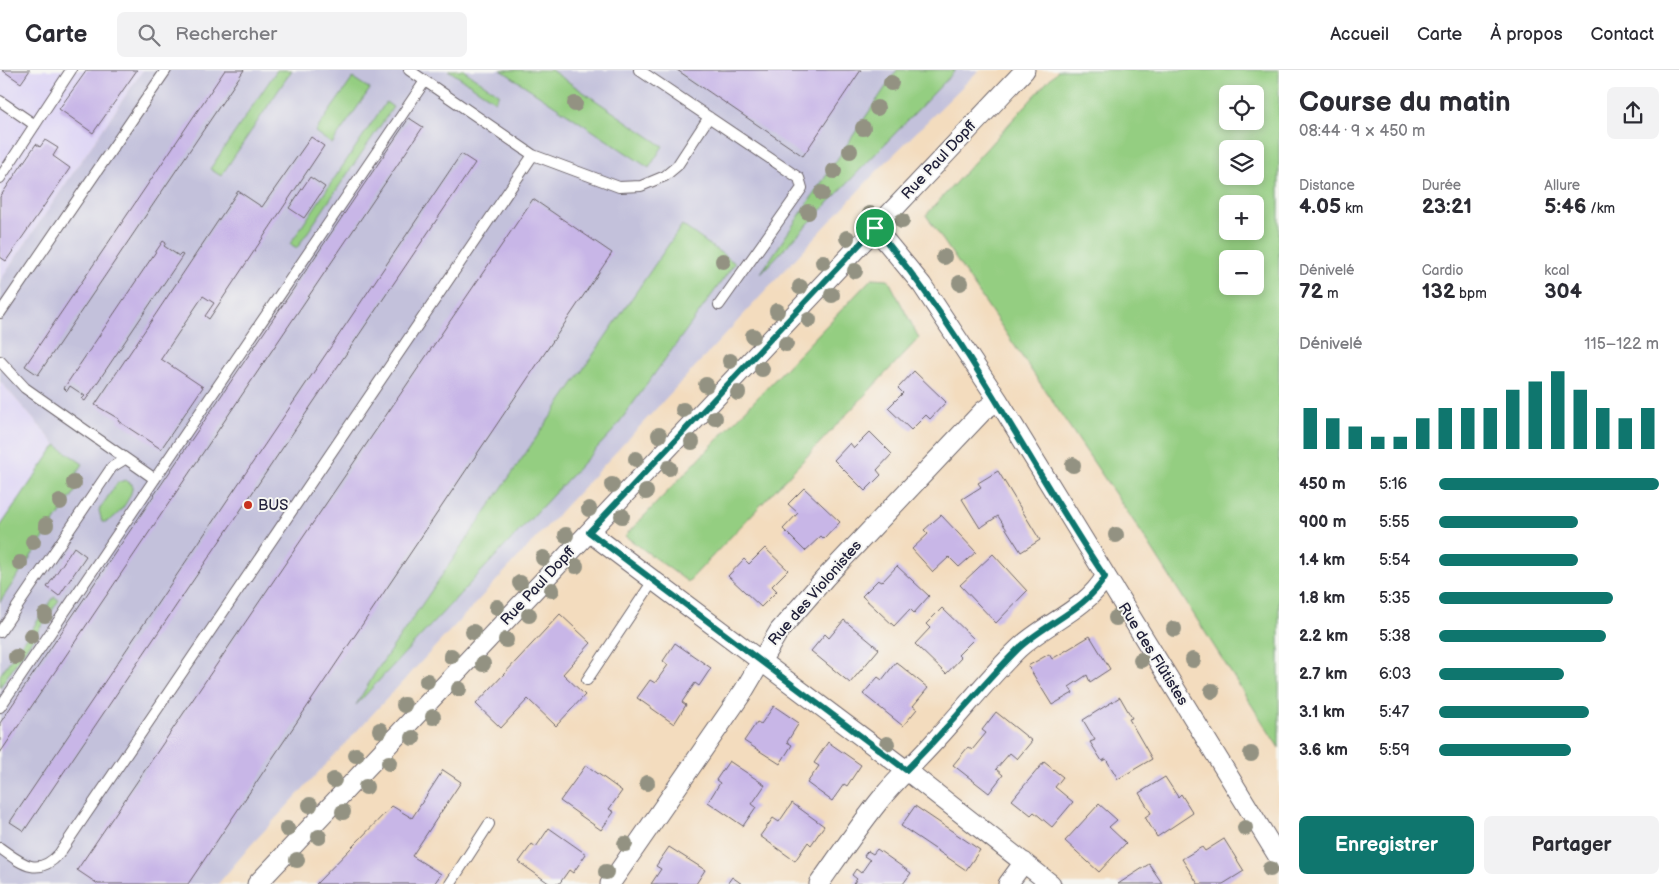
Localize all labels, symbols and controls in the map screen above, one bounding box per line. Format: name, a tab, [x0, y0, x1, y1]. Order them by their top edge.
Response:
search box	[117, 12, 467, 57]
text: Carte	[25, 20, 87, 49]
icon: search	[135, 21, 163, 49]
text: Rechercher	[175, 23, 277, 46]
text: Accueil	[1330, 24, 1389, 45]
text: Carte	[1417, 24, 1462, 45]
text: À propos	[1490, 24, 1563, 45]
text: Contact	[1591, 24, 1654, 45]
map controls	[1219, 85, 1264, 295]
button: locate	[1219, 85, 1264, 130]
text: Course du matin	[1299, 86, 1511, 119]
button: share	[1607, 87, 1659, 139]
street label: Rue Paul Dopff	[898, 117, 980, 203]
text: 08:44 · 9 × 450 m	[1299, 122, 1425, 141]
button: layers	[1219, 140, 1264, 185]
text: Distance	[1299, 177, 1355, 194]
text: Durée	[1422, 177, 1461, 194]
text: Allure	[1544, 177, 1580, 194]
text: 4.05	[1299, 194, 1341, 219]
text: 23:21	[1422, 194, 1472, 219]
text: 5:46	[1544, 194, 1587, 219]
button: +	[1219, 195, 1264, 240]
text: km	[1341, 200, 1363, 217]
text: /km	[1587, 200, 1615, 217]
pin	[854, 207, 896, 249]
icon: arrive	[861, 214, 889, 242]
button: −	[1219, 250, 1264, 295]
text: Dénivelé	[1299, 262, 1354, 279]
text: Cardio	[1422, 262, 1464, 279]
text: kcal	[1544, 262, 1569, 279]
text: 72	[1299, 279, 1323, 304]
text: 132	[1422, 279, 1455, 304]
text: 304	[1544, 279, 1582, 304]
text: m	[1323, 285, 1339, 302]
text: bpm	[1455, 285, 1487, 302]
text: Dénivelé	[1299, 335, 1362, 354]
text: 115–122 m	[1584, 335, 1659, 354]
text: 450 m	[1299, 475, 1346, 494]
text: 5:16	[1379, 475, 1407, 494]
place label: BUS	[258, 496, 288, 515]
marker: BUS	[242, 499, 254, 511]
text: 900 m	[1299, 513, 1346, 532]
text: 5:55	[1379, 513, 1410, 532]
street label: Rue des Violonistes	[764, 536, 866, 650]
street label: Rue Paul Dopff	[497, 543, 579, 629]
text: 1.4 km	[1299, 551, 1345, 570]
text: 5:54	[1379, 551, 1410, 570]
text: 1.8 km	[1299, 589, 1345, 608]
text: 5:35	[1379, 589, 1410, 608]
street label: Rue des Flûtistes	[1114, 599, 1193, 709]
text: 2.2 km	[1299, 627, 1348, 646]
text: 5:38	[1379, 627, 1411, 646]
text: 2.7 km	[1299, 665, 1347, 684]
text: 6:03	[1379, 665, 1411, 684]
text: 3.1 km	[1299, 703, 1345, 722]
text: 5:47	[1379, 703, 1409, 722]
text: 3.6 km	[1299, 741, 1348, 760]
text: 5:59	[1379, 741, 1410, 760]
button: Enregistrer	[1299, 816, 1474, 874]
button: Partager	[1484, 816, 1659, 874]

